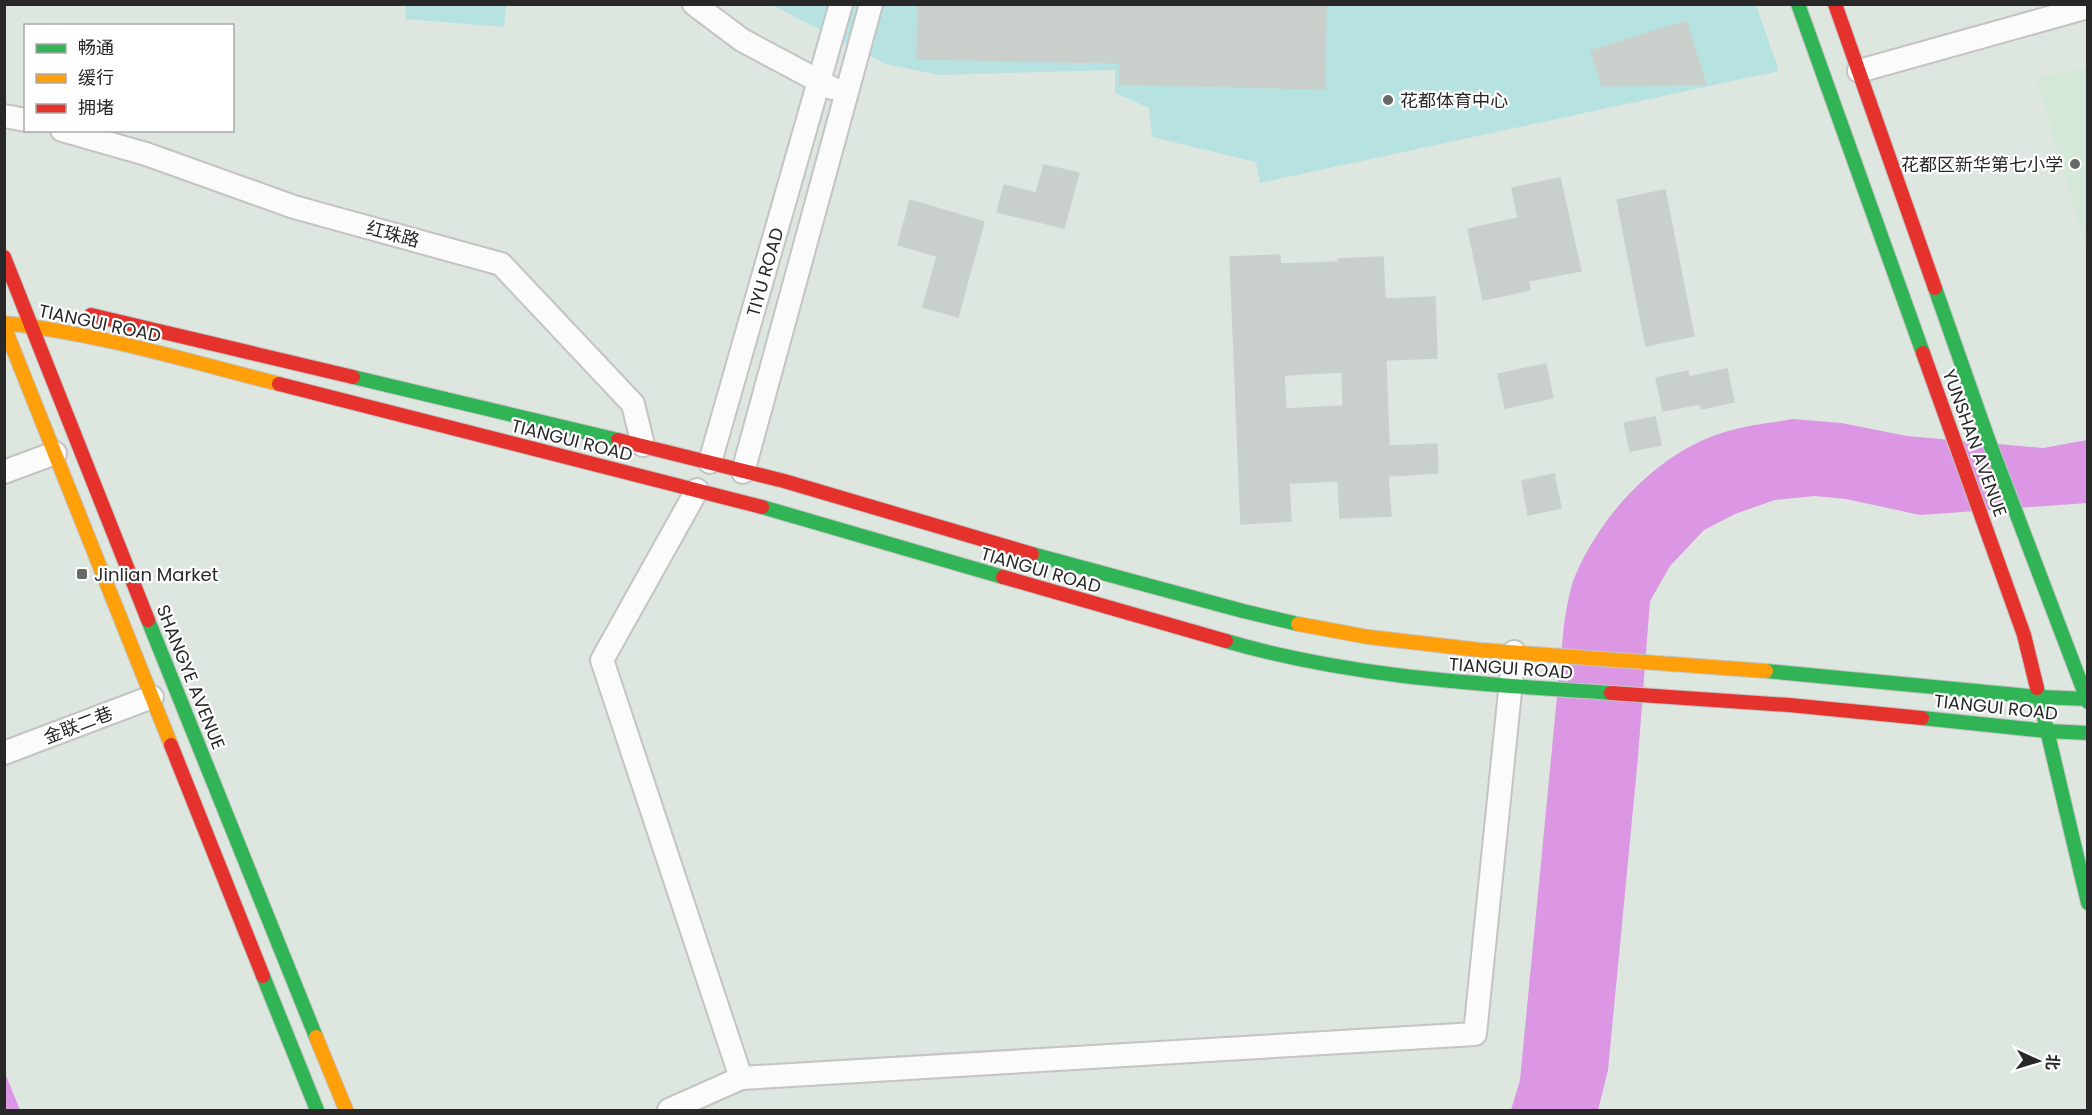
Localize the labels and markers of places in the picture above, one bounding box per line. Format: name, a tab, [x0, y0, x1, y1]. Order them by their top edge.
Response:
place label: 花都体育中心	[1400, 88, 1508, 113]
marker: 花都体育中心	[1381, 93, 1395, 107]
place label: 花都区新华第七小学	[1901, 152, 2063, 177]
marker: 花都区新华第七小学	[2068, 157, 2082, 171]
place label: Jinlian Market	[94, 562, 218, 587]
marker: Jinlian Market	[75, 567, 89, 581]

